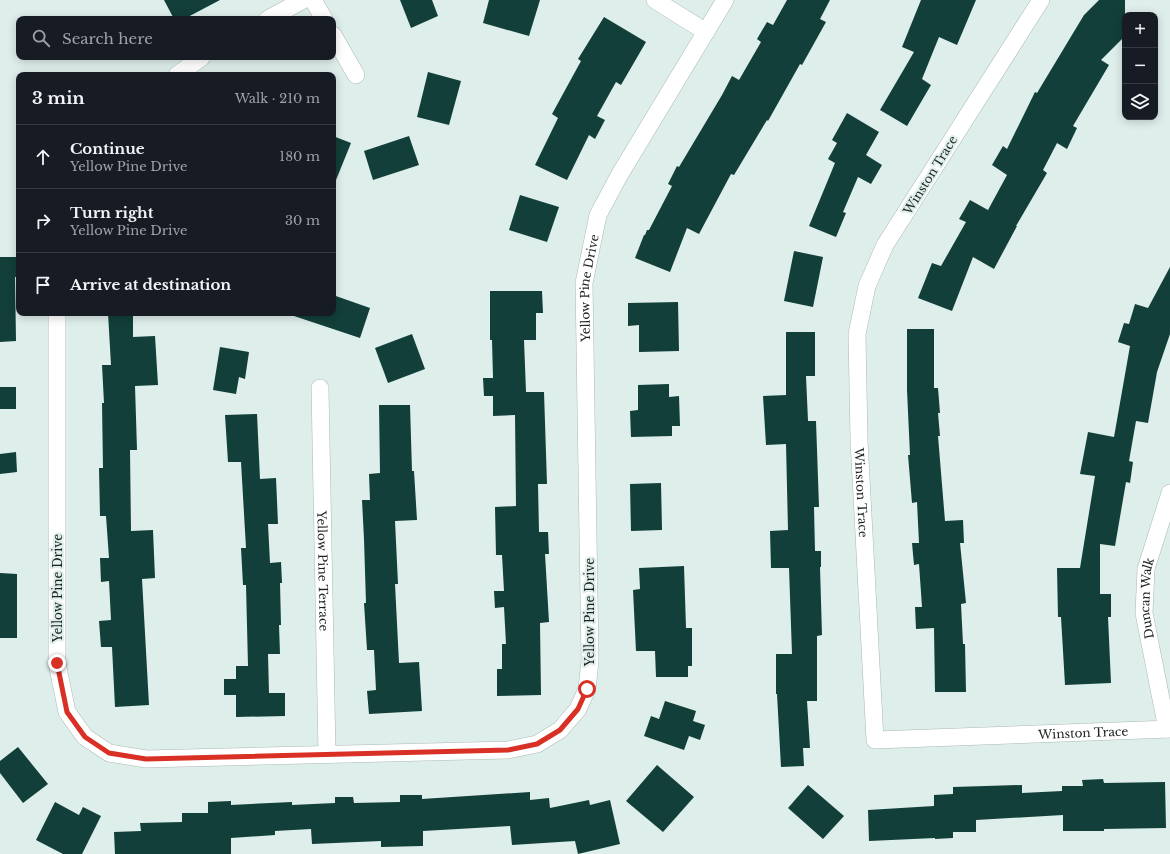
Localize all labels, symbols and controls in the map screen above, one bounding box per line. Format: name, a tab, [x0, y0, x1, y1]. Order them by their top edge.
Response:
map controls	[1122, 12, 1158, 120]
button: +	[1122, 12, 1158, 48]
search box	[16, 16, 336, 60]
icon: search	[30, 27, 52, 49]
text: Search here	[62, 29, 153, 48]
button: −	[1122, 48, 1158, 84]
button: layers	[1122, 84, 1158, 120]
text: 3 min	[32, 88, 85, 109]
text: Walk · 210 m	[235, 90, 320, 107]
street label: Winston Trace	[899, 133, 960, 218]
text: Continue	[70, 139, 145, 158]
icon: ahead	[32, 146, 54, 168]
text: 180 m	[279, 148, 320, 165]
text: Yellow Pine Drive	[70, 158, 187, 175]
text: Turn right	[70, 203, 153, 222]
icon: right	[32, 210, 54, 232]
text: 30 m	[285, 212, 320, 229]
text: Yellow Pine Drive	[70, 222, 187, 239]
street label: Yellow Pine Drive	[576, 233, 601, 343]
icon: arrive	[32, 274, 54, 296]
text: Arrive at destination	[70, 275, 231, 294]
street label: Winston Trace	[852, 446, 872, 538]
street label: Yellow Pine Terrace	[315, 510, 332, 631]
street label: Yellow Pine Drive	[50, 534, 65, 643]
street label: Duncan Walk	[1137, 555, 1157, 640]
street label: Yellow Pine Drive	[582, 558, 597, 667]
route end	[48, 654, 66, 672]
route start	[578, 680, 596, 698]
street label: Winston Trace	[1037, 723, 1129, 741]

